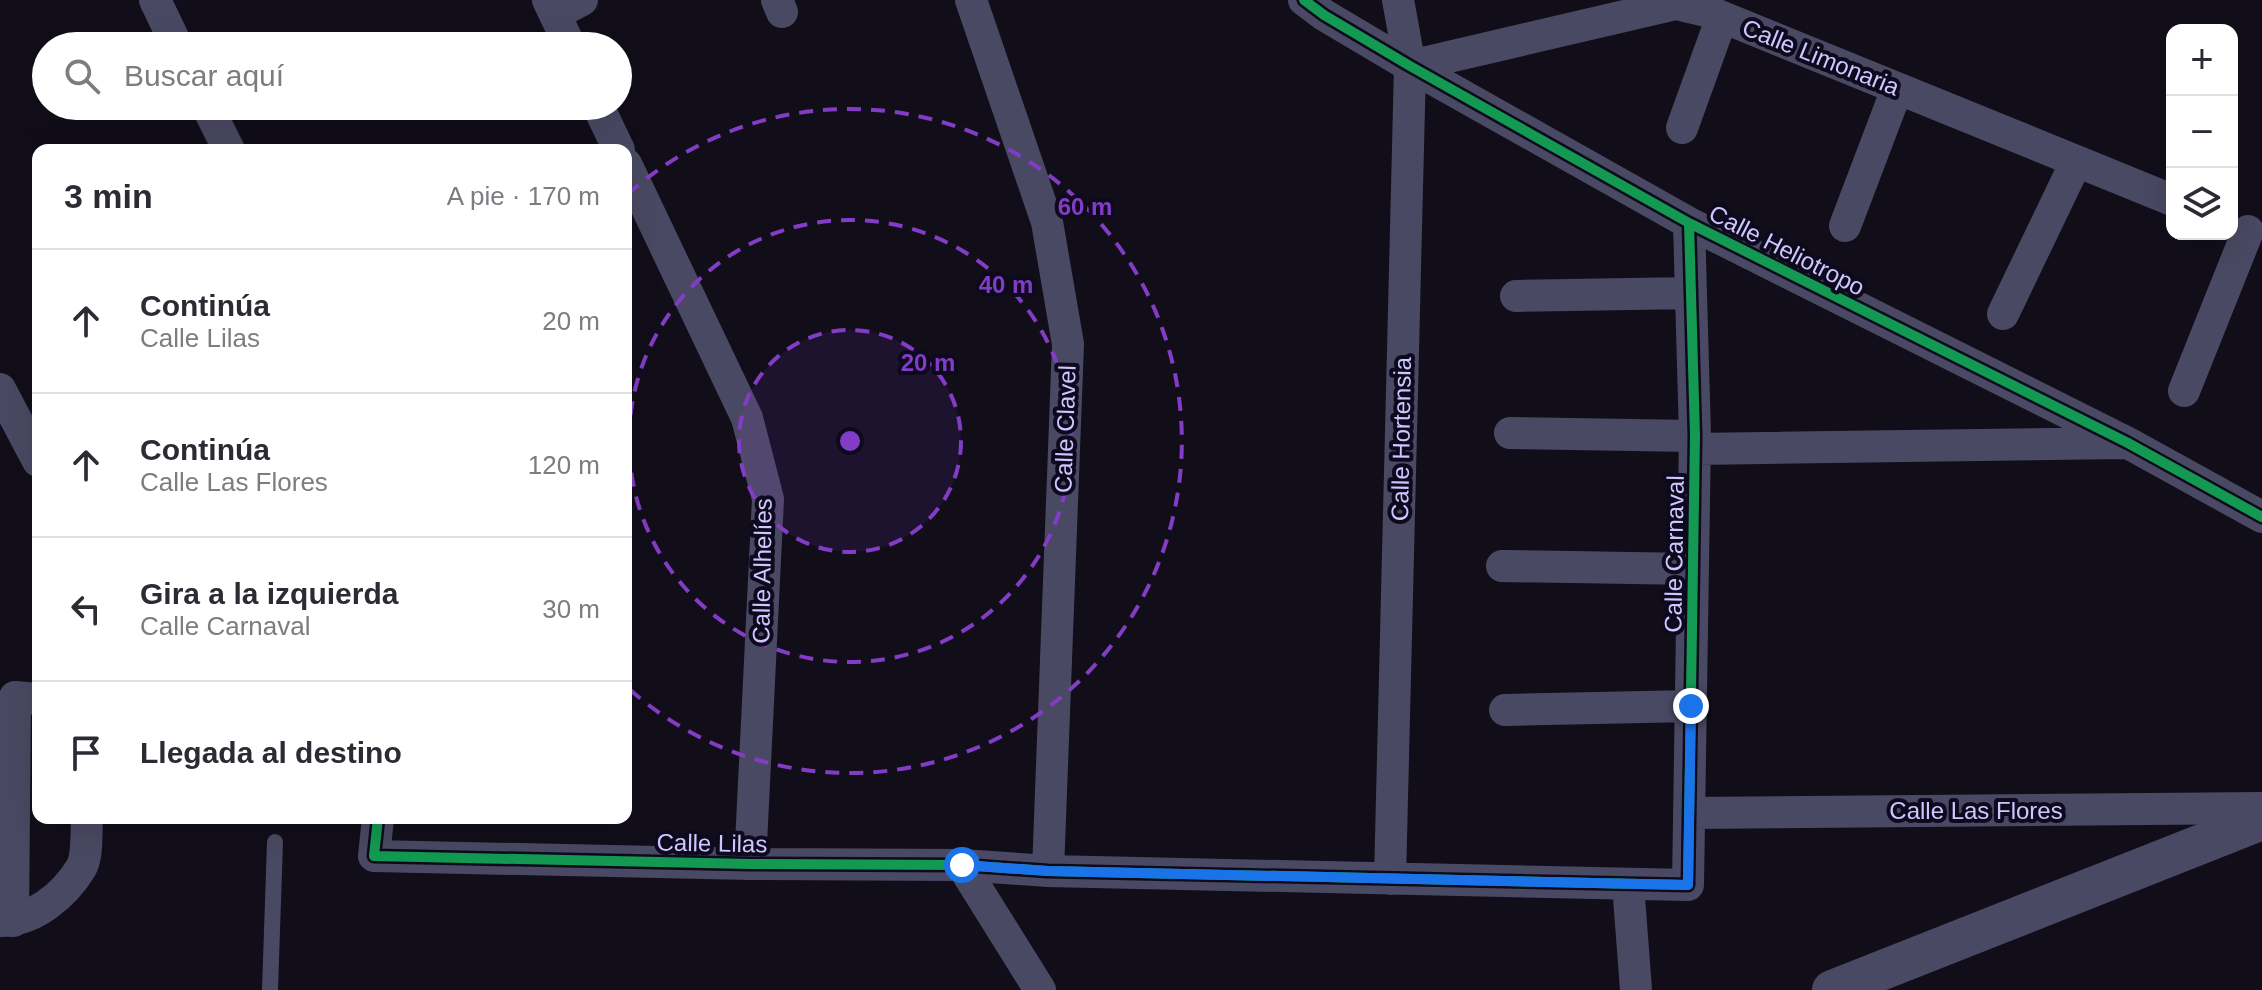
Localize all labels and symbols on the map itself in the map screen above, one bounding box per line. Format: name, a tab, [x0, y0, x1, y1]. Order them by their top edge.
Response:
street label: Calle Limonaria	[1739, 13, 1904, 101]
text: 60 m	[1058, 193, 1112, 220]
street label: Calle Heliotropo	[1705, 199, 1869, 301]
text: 40 m	[979, 271, 1033, 298]
text: 20 m	[901, 349, 955, 376]
street label: Calle Hortensia	[1386, 356, 1416, 521]
street label: Calle Clavel	[1049, 365, 1081, 493]
centre of rings	[836, 427, 864, 455]
street label: Calle Carnaval	[1659, 475, 1689, 633]
street label: Calle Alhelíes	[747, 498, 777, 644]
route end	[1673, 688, 1709, 724]
street label: Calle Las Flores	[1889, 797, 2063, 824]
street label: Calle Lilas	[656, 829, 768, 857]
route start	[944, 847, 980, 883]

